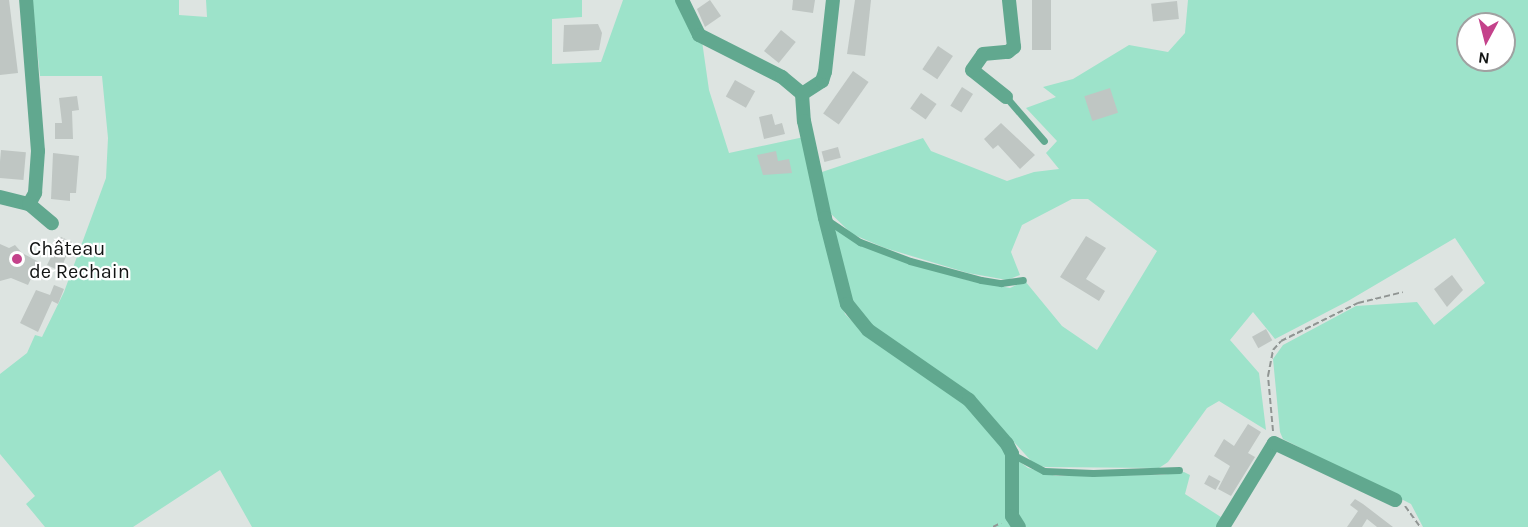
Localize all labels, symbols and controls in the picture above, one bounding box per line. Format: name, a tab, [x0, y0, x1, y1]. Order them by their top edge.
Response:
north arrow	[1456, 12, 1516, 72]
text: N	[1477, 48, 1491, 69]
place label: Château de Rechain	[29, 236, 130, 283]
marker: Château de Rechain	[10, 252, 24, 266]

